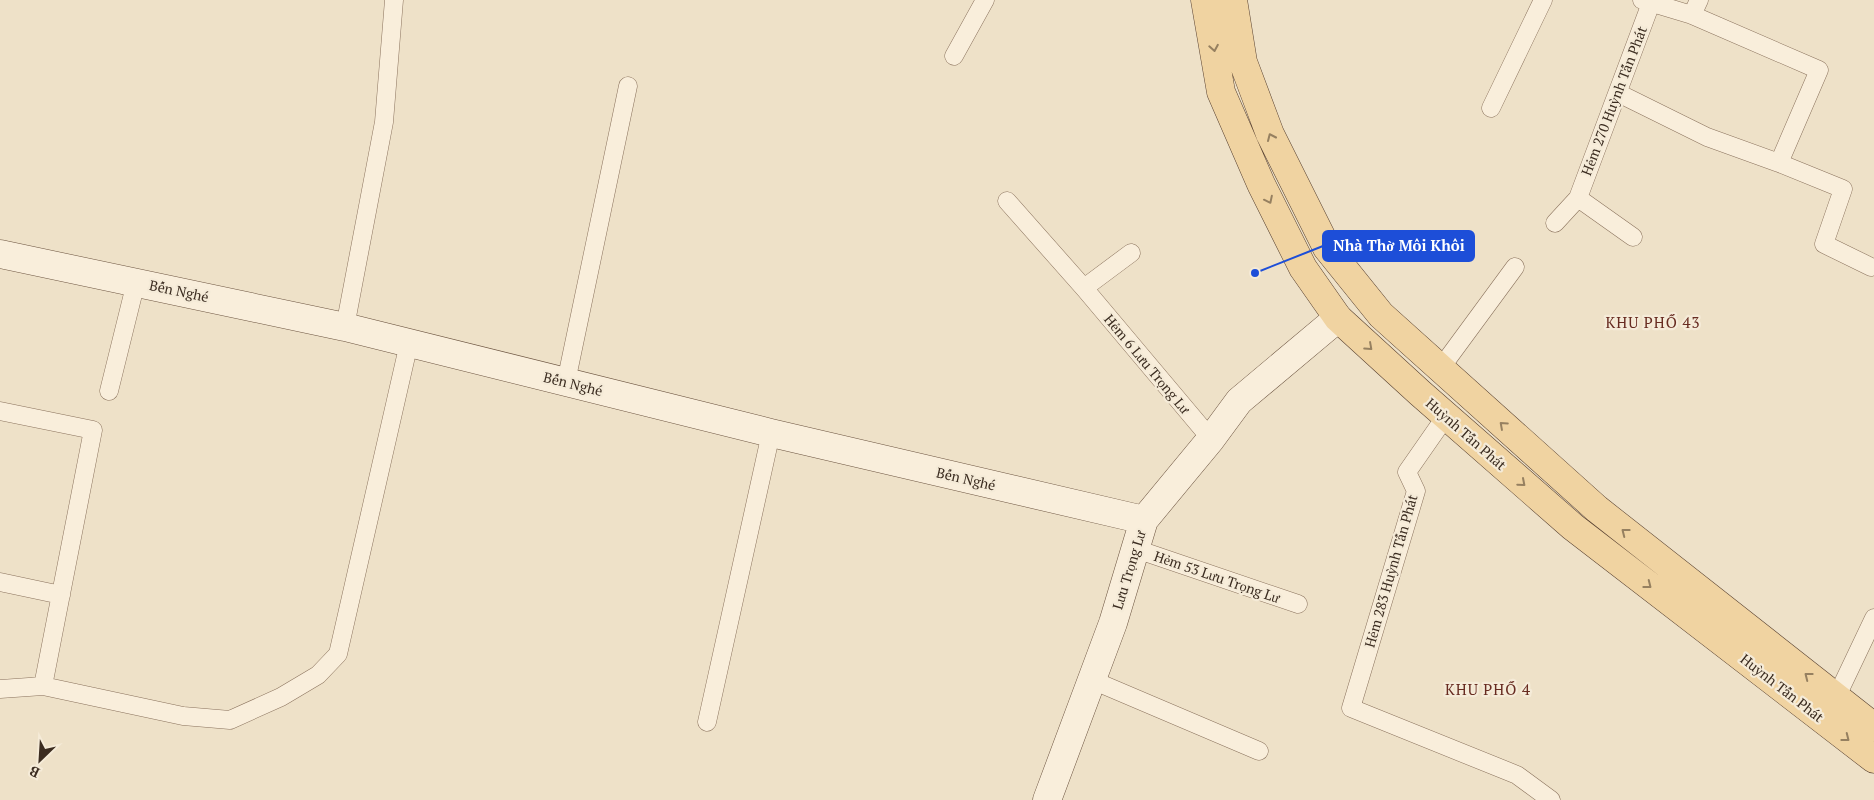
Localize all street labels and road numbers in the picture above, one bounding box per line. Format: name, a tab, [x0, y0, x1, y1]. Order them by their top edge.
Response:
street label: Hẻm 270 Huỳnh Tấn Phát	[1576, 23, 1651, 178]
street label: Bến Nghé	[148, 275, 211, 306]
street label: Hẻm 6 Lưu Trọng Lư	[1100, 310, 1195, 418]
street label: Bến Nghé	[542, 367, 605, 400]
street label: Huỳnh Tấn Phát	[1422, 393, 1511, 474]
street label: Bến Nghé	[935, 462, 998, 495]
street label: Hẻm 283 Huỳnh Tấn Phát	[1360, 491, 1422, 650]
street label: Lưu Trọng Lư	[1107, 528, 1150, 612]
street label: Hẻm 53 Lưu Trọng Lư	[1152, 546, 1283, 607]
street label: Huỳnh Tấn Phát	[1737, 649, 1829, 727]

